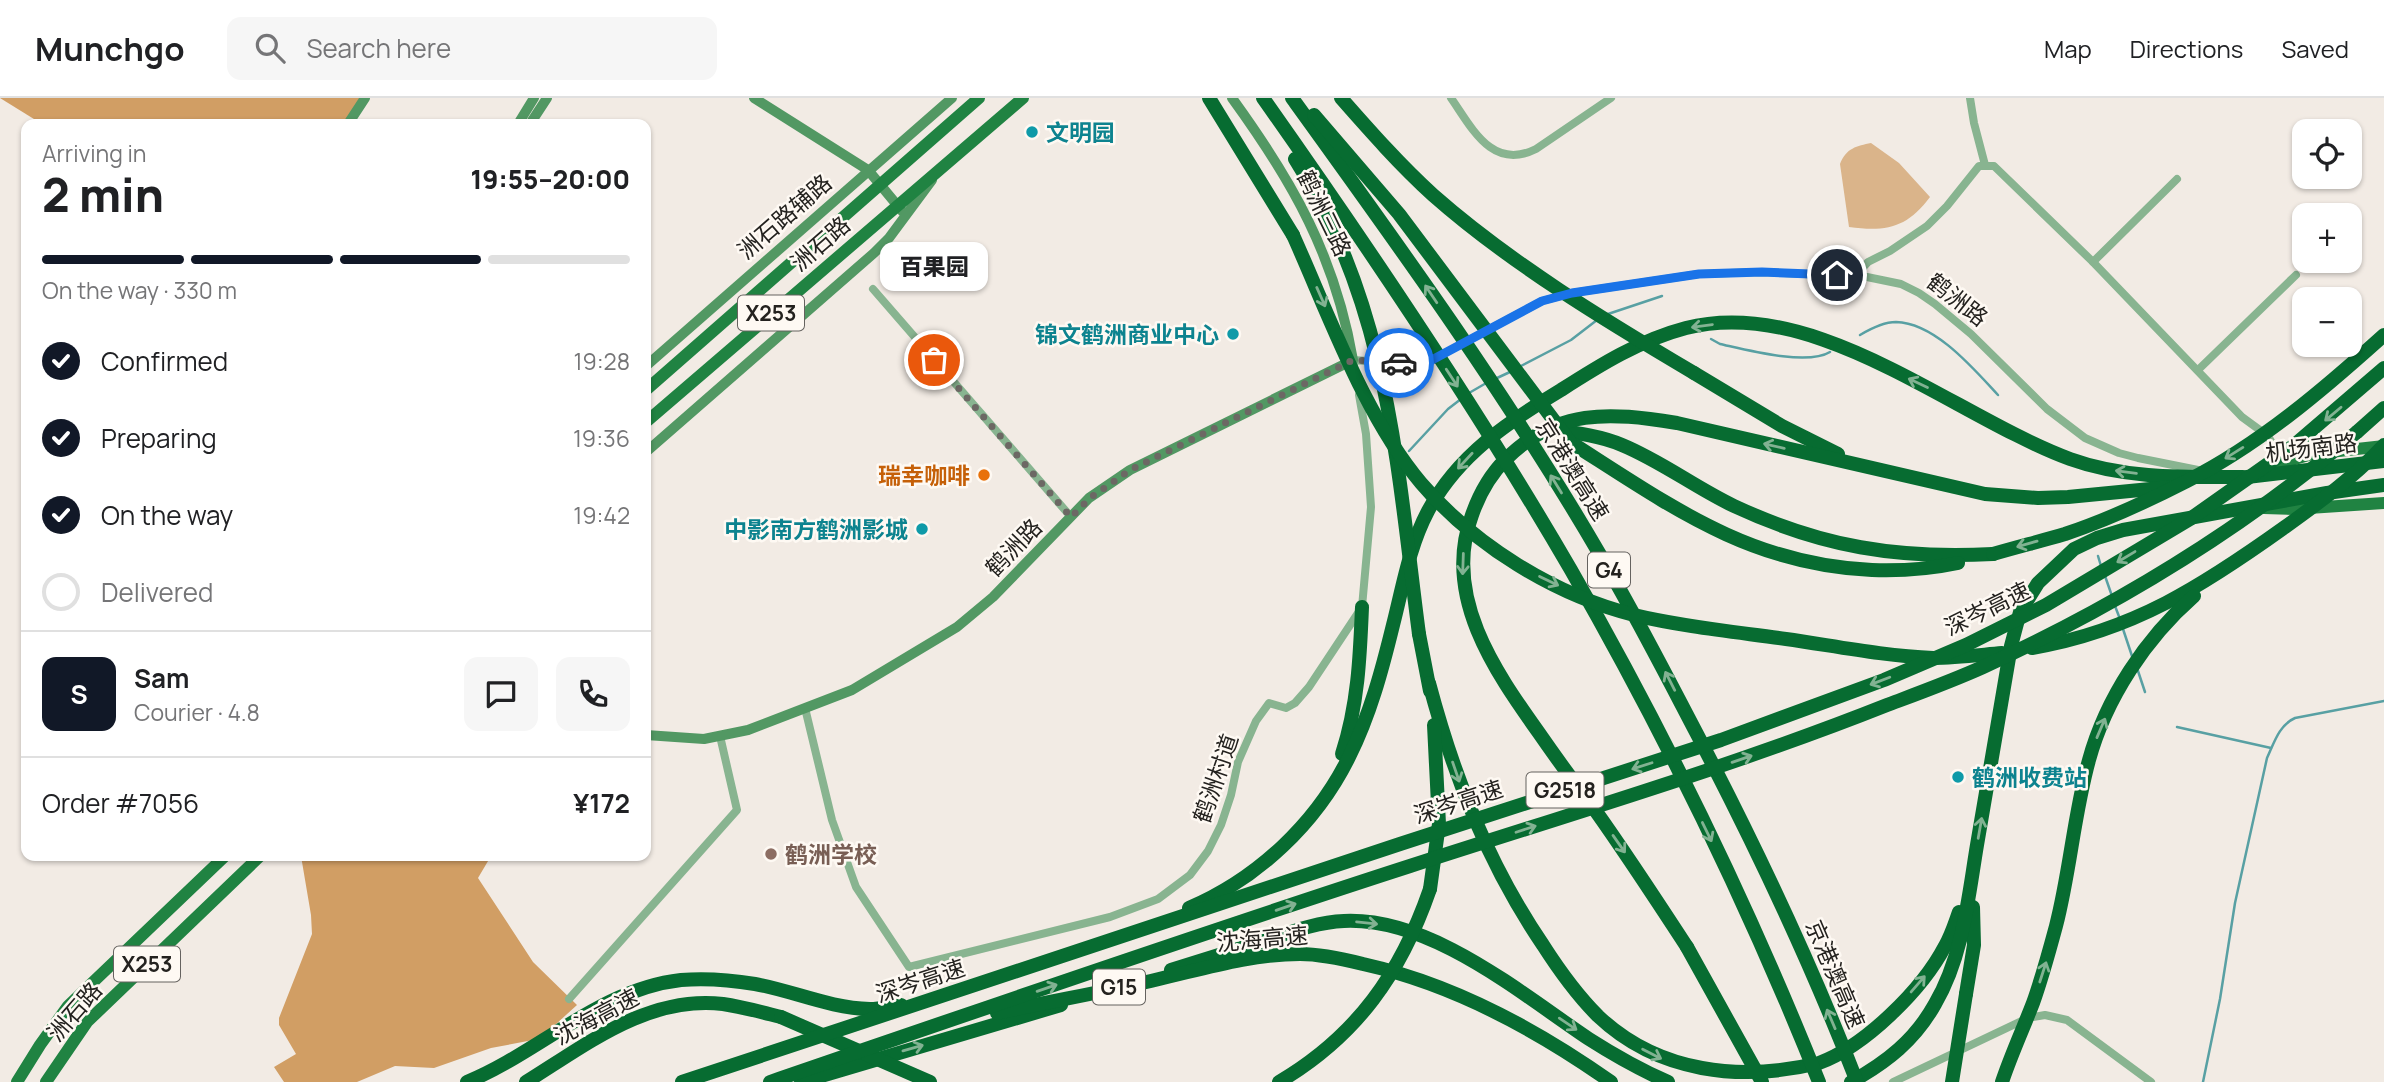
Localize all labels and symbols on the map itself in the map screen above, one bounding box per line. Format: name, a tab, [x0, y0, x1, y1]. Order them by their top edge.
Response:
place label: 文明园	[1046, 116, 1115, 148]
marker: 文明园	[1024, 124, 1040, 140]
street label: 鹤洲三路	[1290, 165, 1360, 261]
street label: 洲石路辅路	[732, 168, 836, 264]
street label: 洲石路	[785, 210, 855, 276]
callout: 百果园	[880, 241, 988, 290]
pin	[1807, 245, 1867, 305]
street label: 鹤洲路	[1921, 265, 1995, 333]
one-way arrow	[1424, 285, 1438, 304]
one-way arrow	[1315, 286, 1328, 307]
road number: X253	[738, 296, 804, 330]
place label: 锦文鹤洲商业中心	[1035, 318, 1219, 350]
one-way arrow	[1692, 319, 1714, 332]
marker: 锦文鹤洲商业中心	[1225, 326, 1241, 342]
courier	[1364, 328, 1434, 398]
pin	[904, 330, 964, 390]
one-way arrow	[1445, 368, 1460, 387]
one-way arrow	[1908, 376, 1929, 389]
one-way arrow	[2324, 406, 2342, 422]
street label: 京港澳高速	[1529, 412, 1617, 526]
street label: 机场南路	[2263, 426, 2359, 468]
one-way arrow	[1763, 438, 1786, 452]
one-way arrow	[2225, 446, 2245, 460]
one-way arrow	[1456, 452, 1473, 469]
place label: 瑞幸咖啡	[878, 459, 970, 491]
one-way arrow	[2115, 465, 2138, 478]
marker: 瑞幸咖啡	[976, 467, 992, 483]
one-way arrow	[1549, 475, 1564, 494]
street label: 鹤洲路	[978, 511, 1048, 583]
place label: 中影南方鹤洲影城	[724, 513, 908, 545]
marker: 中影南方鹤洲影城	[914, 521, 930, 537]
one-way arrow	[2016, 539, 2038, 552]
one-way arrow	[2117, 551, 2137, 565]
one-way arrow	[1457, 552, 1470, 575]
road number: G4	[1588, 552, 1630, 588]
street label: 深岑高速	[1939, 573, 2035, 643]
one-way arrow	[1538, 575, 1559, 589]
one-way arrow	[1662, 671, 1676, 692]
one-way arrow	[1869, 676, 1891, 689]
one-way arrow	[2096, 717, 2109, 739]
street label: 鹤洲村道	[1185, 729, 1245, 827]
one-way arrow	[1731, 752, 1753, 764]
one-way arrow	[1632, 760, 1654, 773]
one-way arrow	[1451, 761, 1463, 783]
place label: 鹤洲收费站	[1972, 761, 2087, 793]
marker: 鹤洲收费站	[1950, 769, 1966, 785]
street label: 深岑高速	[1409, 772, 1507, 830]
road number: G2518	[1526, 772, 1604, 808]
one-way arrow	[1974, 817, 1987, 840]
one-way arrow	[1514, 821, 1536, 834]
one-way arrow	[1701, 821, 1715, 842]
one-way arrow	[1612, 834, 1626, 853]
place label: 鹤洲学校	[785, 838, 877, 870]
marker: 鹤洲学校	[763, 846, 779, 862]
one-way arrow	[1275, 900, 1297, 912]
street label: 京港澳高速	[1799, 915, 1873, 1033]
one-way arrow	[1355, 917, 1378, 930]
street label: 沈海高速	[1215, 918, 1309, 958]
road number: X253	[114, 946, 180, 982]
street label: 深岑高速	[871, 951, 969, 1009]
one-way arrow	[2037, 961, 2050, 983]
road number: G15	[1093, 970, 1145, 1004]
street label: 洲石路	[39, 974, 109, 1048]
one-way arrow	[1909, 976, 1925, 994]
street label: 沈海高速	[548, 980, 644, 1052]
one-way arrow	[1036, 981, 1058, 993]
one-way arrow	[1824, 1009, 1837, 1030]
one-way arrow	[1558, 1017, 1577, 1031]
one-way arrow	[902, 1041, 924, 1054]
one-way arrow	[1641, 1047, 1662, 1061]

